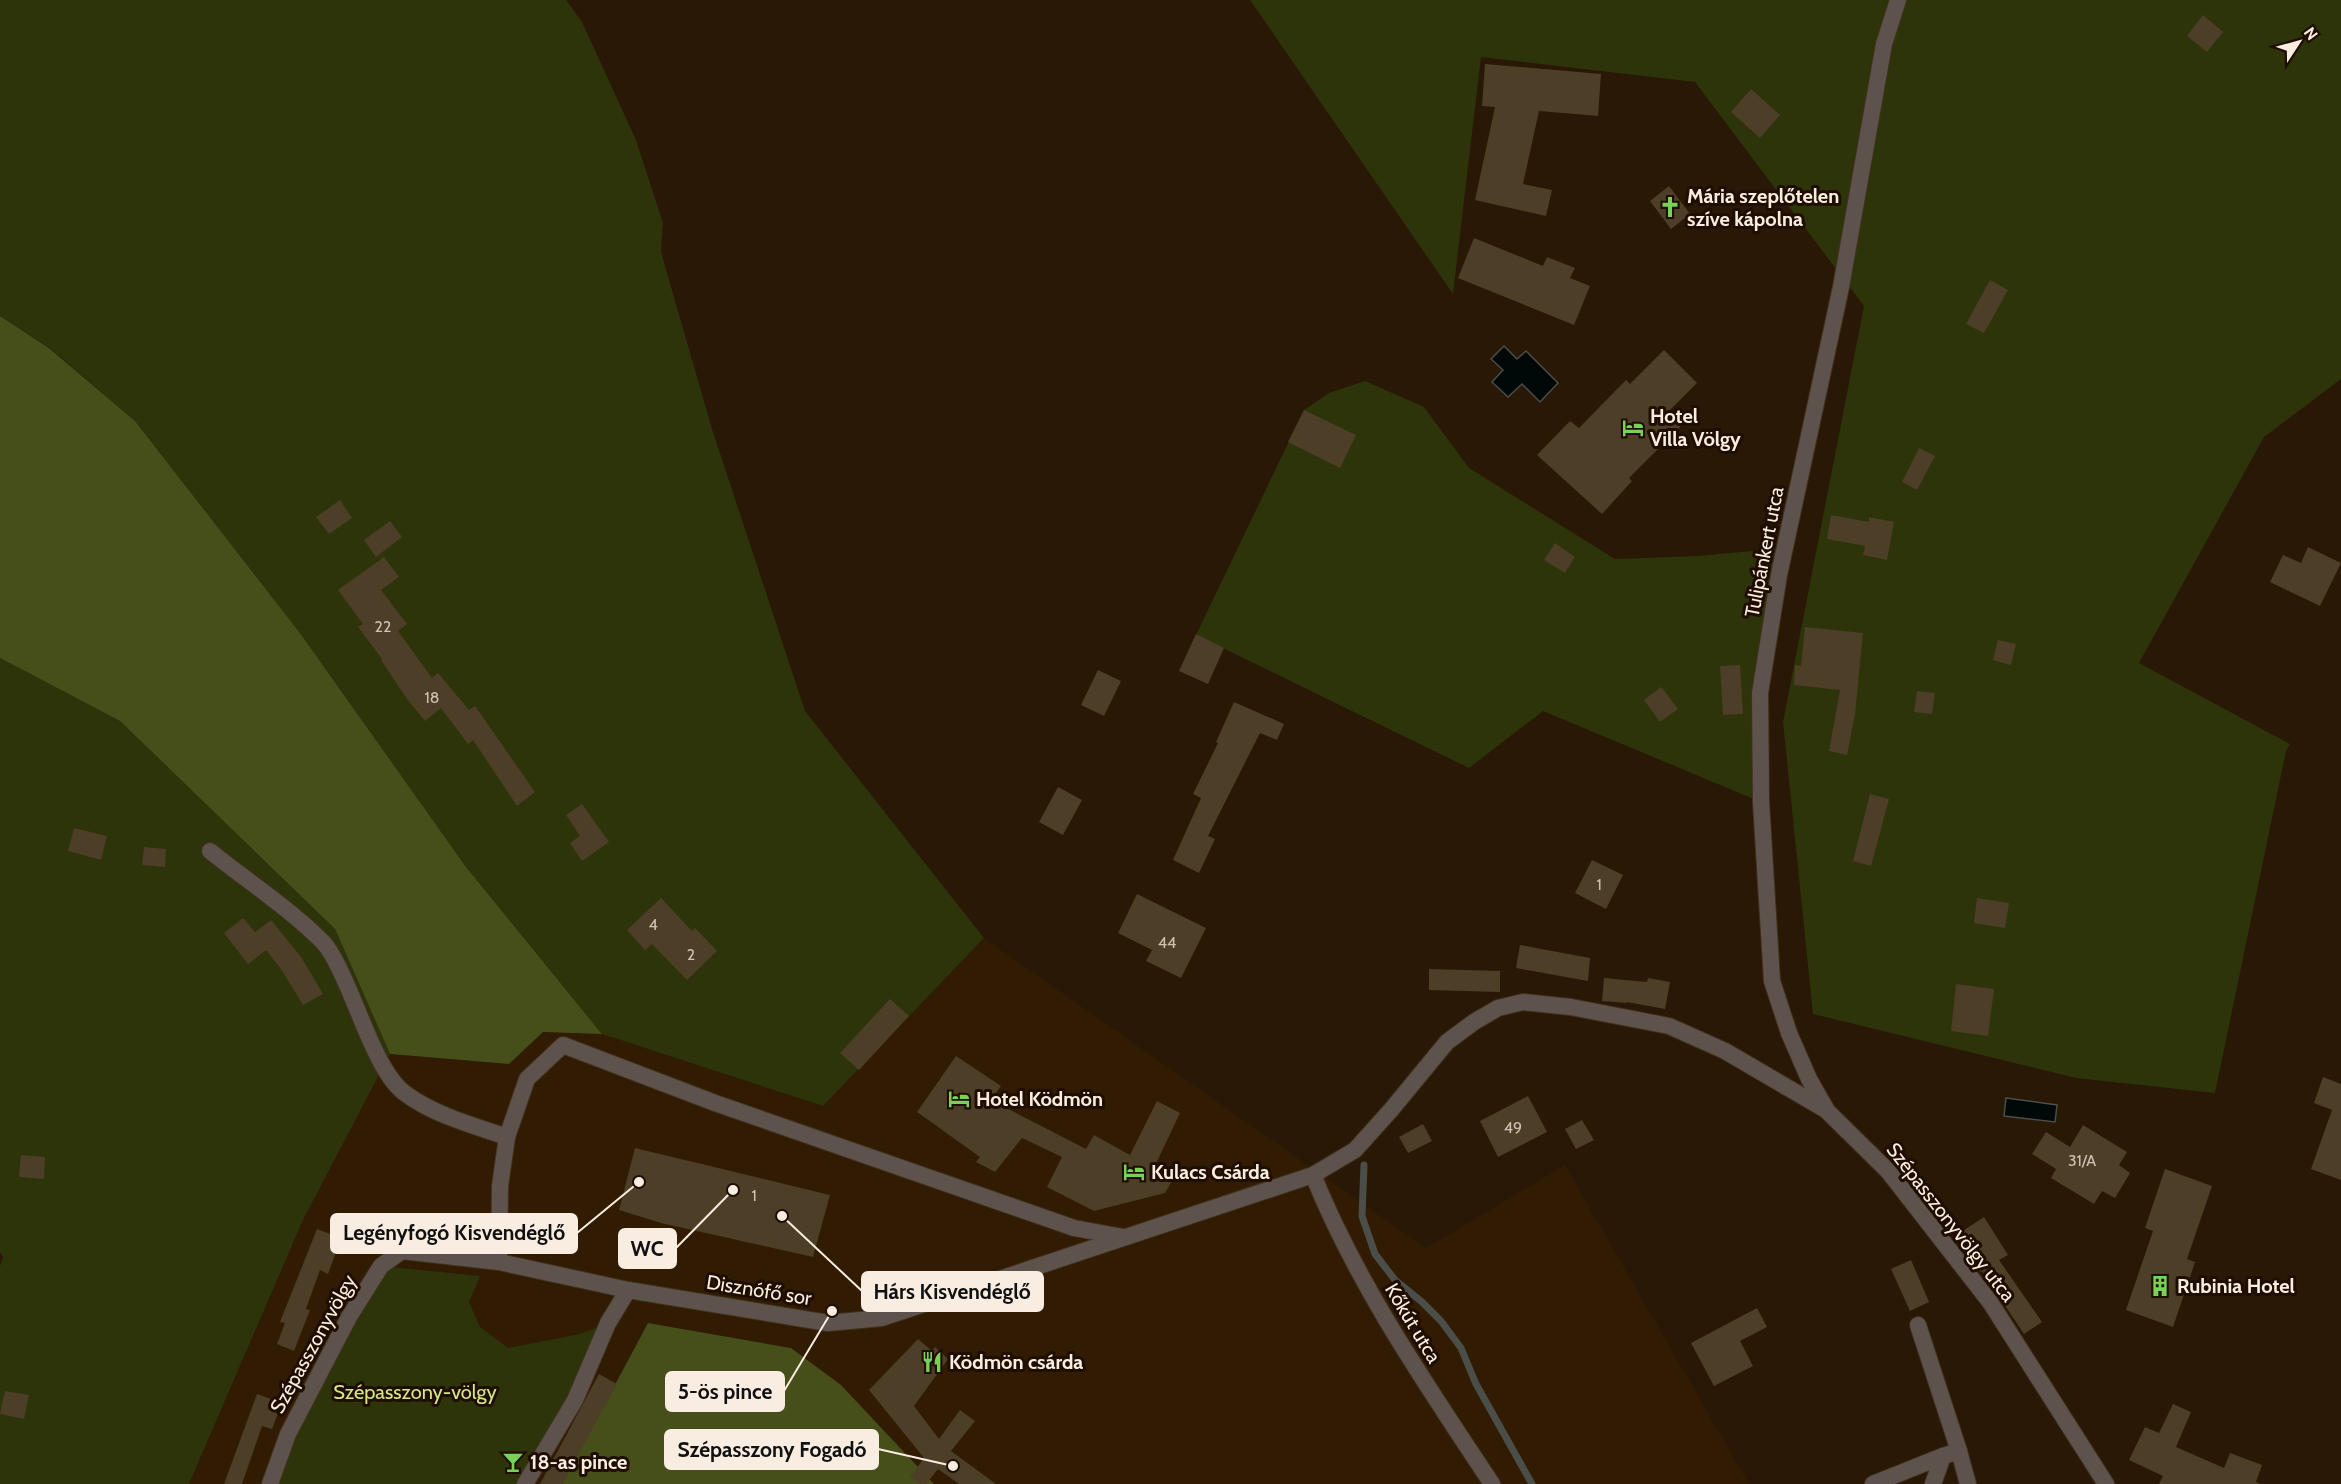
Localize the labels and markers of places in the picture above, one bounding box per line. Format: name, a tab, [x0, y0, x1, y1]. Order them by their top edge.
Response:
place label: Mária szeplőtelen szíve kápolna	[1687, 184, 1839, 231]
church icon: Mária szeplőtelen szíve kápolna	[1658, 195, 1682, 219]
place label: Hotel Villa Völgy	[1650, 404, 1741, 451]
hotel icon: Hotel Villa Völgy	[1621, 416, 1645, 440]
hotel icon: Hotel Ködmön	[947, 1087, 971, 1111]
place label: Hotel Ködmön	[976, 1087, 1103, 1111]
hotel icon: Kulacs Csárda	[1122, 1160, 1146, 1184]
place label: Kulacs Csárda	[1151, 1160, 1270, 1184]
callout: Legényfogó Kisvendéglő	[331, 1214, 577, 1253]
callout: WC	[619, 1229, 676, 1268]
callout: Hárs Kisvendéglő	[862, 1272, 1043, 1311]
building icon: Rubinia Hotel	[2148, 1274, 2172, 1298]
place label: Rubinia Hotel	[2177, 1274, 2295, 1298]
restaurant icon: Ködmön csárda	[920, 1350, 944, 1374]
place label: Ködmön csárda	[949, 1350, 1083, 1374]
callout: 5-ös pince	[666, 1372, 784, 1411]
callout: Szépasszony Fogadó	[665, 1430, 878, 1469]
bar icon: 18-as pince	[501, 1450, 525, 1474]
place label: 18-as pince	[530, 1450, 627, 1474]

